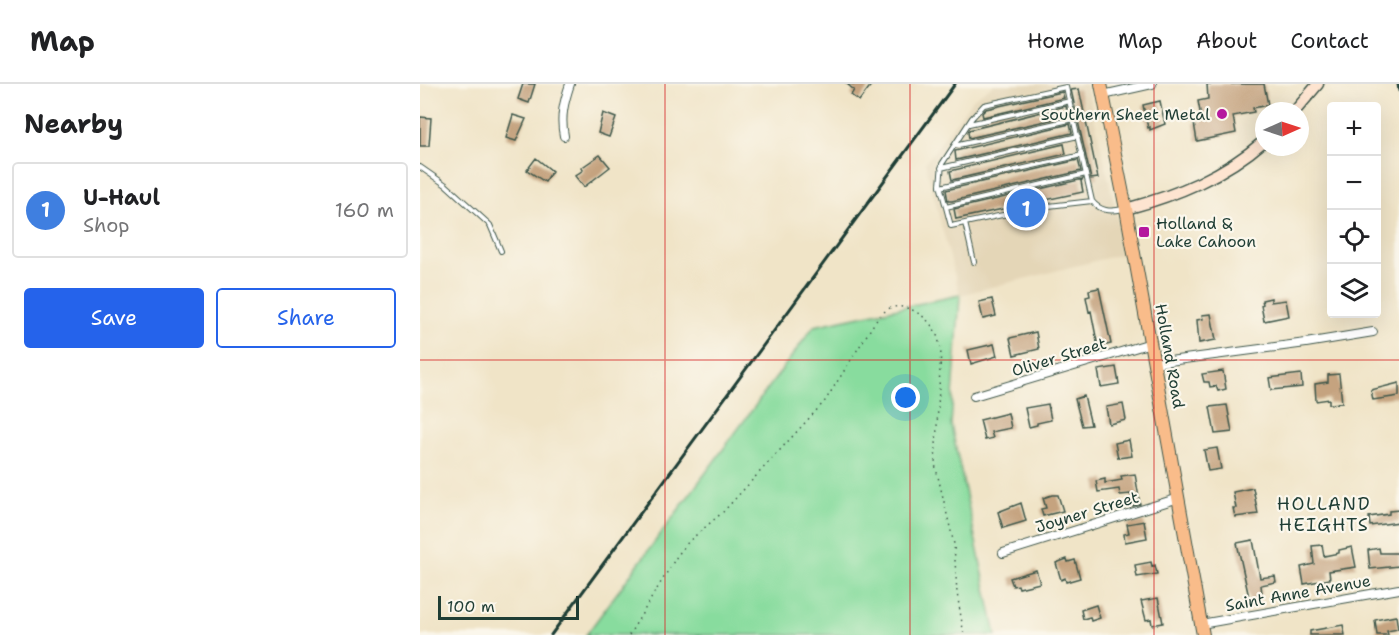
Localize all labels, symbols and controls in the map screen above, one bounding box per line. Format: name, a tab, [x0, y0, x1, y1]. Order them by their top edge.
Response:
text: Map	[30, 22, 95, 60]
text: Home	[1027, 27, 1085, 55]
text: Map	[1118, 27, 1163, 55]
text: About	[1196, 27, 1257, 55]
text: Contact	[1290, 27, 1369, 55]
north arrow	[1255, 102, 1309, 156]
map controls	[1327, 102, 1381, 318]
button: +	[1327, 102, 1381, 156]
place label: Southern Sheet Metal	[1041, 104, 1210, 125]
text: Nearby	[24, 106, 123, 141]
marker: Southern Sheet Metal	[1215, 107, 1229, 121]
button: −	[1327, 156, 1381, 210]
text: U-Haul	[83, 183, 160, 212]
pin: 1	[1006, 186, 1046, 230]
text: 1	[41, 197, 50, 223]
text: 160 m	[335, 197, 394, 223]
button: locate	[1327, 210, 1381, 264]
text: Shop	[83, 212, 130, 238]
place label: Holland & Lake Cahoon	[1156, 213, 1256, 252]
marker: Holland & Lake Cahoon	[1137, 225, 1151, 239]
button: layers	[1327, 264, 1381, 318]
button: Save	[24, 288, 204, 348]
button: Share	[216, 288, 396, 348]
street label: Holland Road	[1150, 302, 1190, 410]
street label: Oliver Street	[1009, 333, 1109, 381]
your location	[891, 383, 920, 412]
street label: Joyner Street	[1033, 486, 1141, 538]
district label: HOLLAND HEIGHTS	[1277, 492, 1371, 537]
street label: Saint Anne Avenue	[1224, 570, 1372, 616]
scale bar	[438, 593, 579, 620]
text: 100 m	[447, 596, 495, 617]

